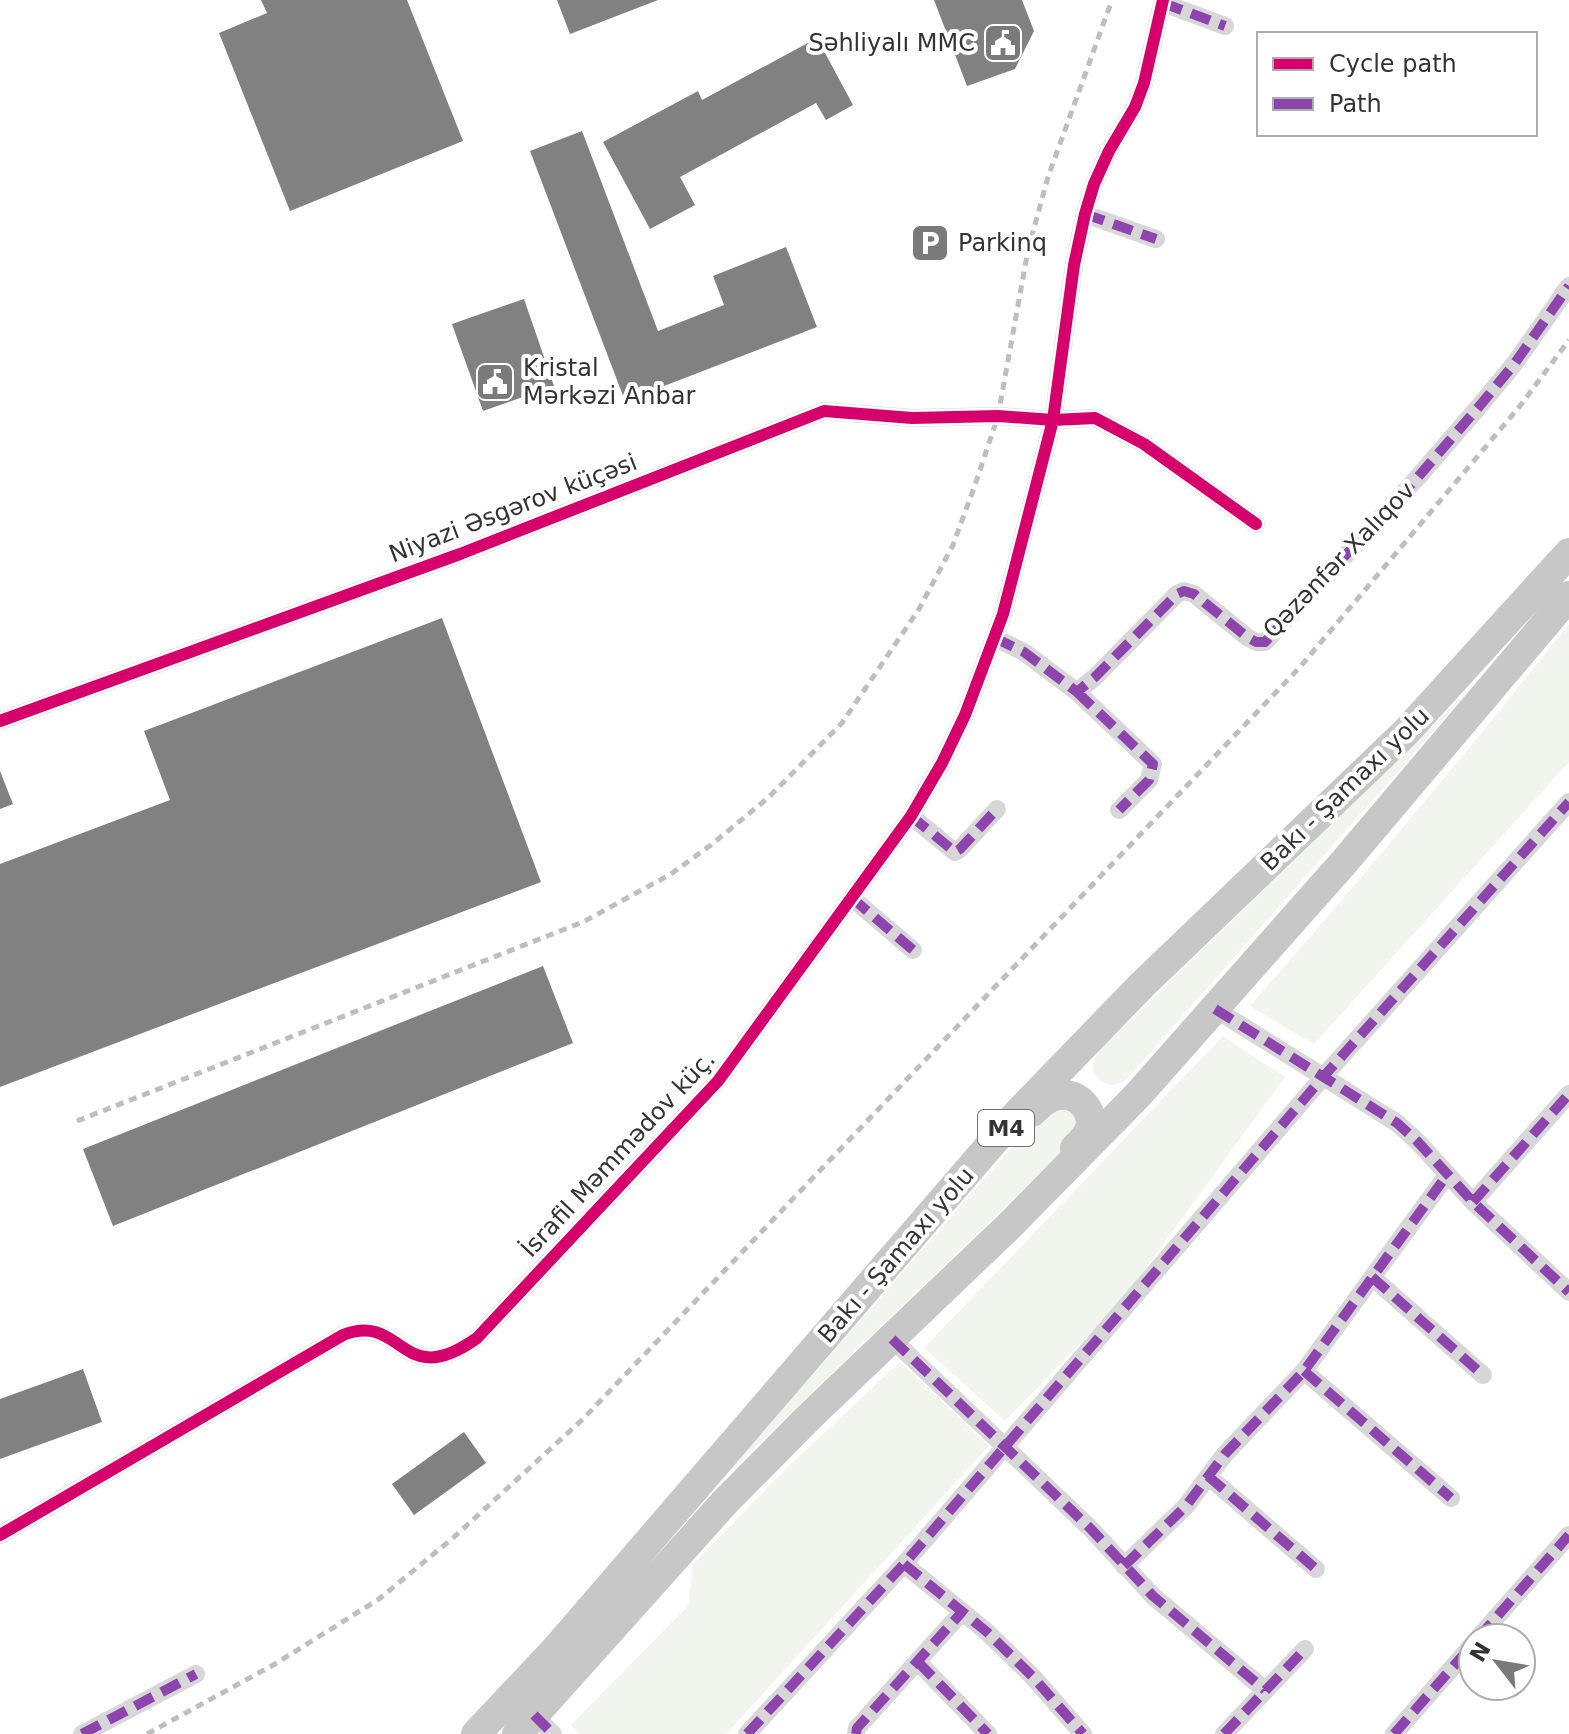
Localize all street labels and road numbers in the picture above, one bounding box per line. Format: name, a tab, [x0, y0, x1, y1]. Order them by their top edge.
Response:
street label: Niyazi Əsgərov küçəsi	[385, 448, 641, 568]
street label: Qəzənfər Xalıqov	[1258, 476, 1420, 644]
street label: Bakı - Şamaxı yolu	[1255, 701, 1435, 877]
street label: İsrafil Məmmədov küç.	[514, 1044, 721, 1263]
road number: M4	[978, 1110, 1034, 1146]
street label: Bakı - Şamaxı yolu	[812, 1162, 980, 1348]

